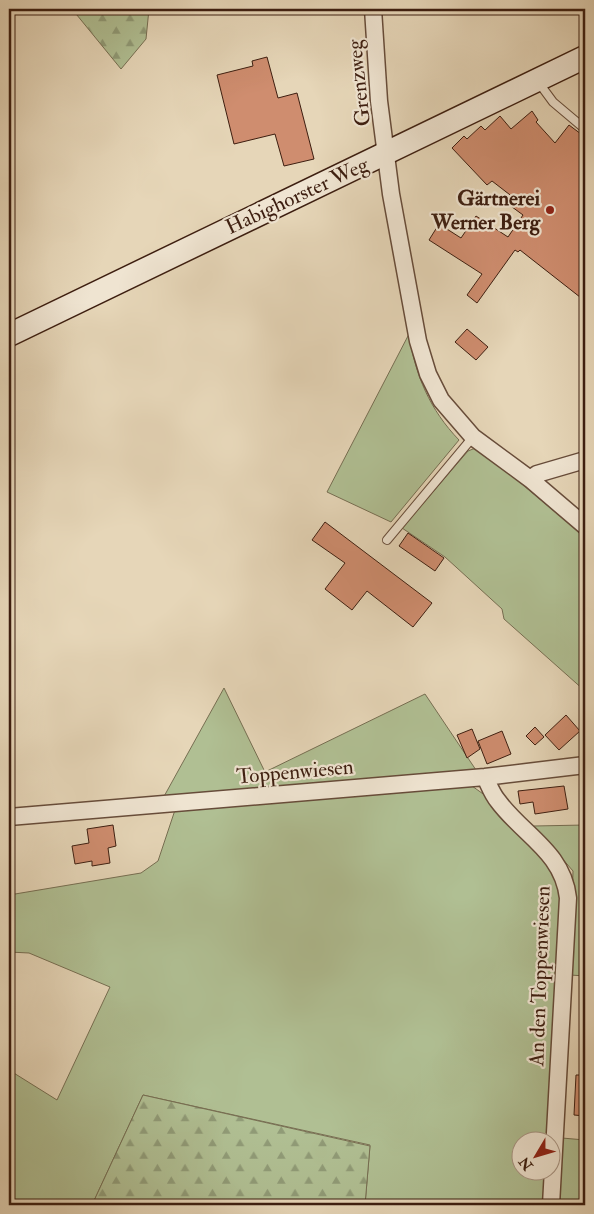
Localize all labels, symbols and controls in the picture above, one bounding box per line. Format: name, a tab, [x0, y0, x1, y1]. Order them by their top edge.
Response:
street label: Grenzweg	[341, 38, 377, 128]
street label: Habighorster Weg	[221, 151, 373, 241]
place label: Gärtnerei Werner Berg	[430, 185, 541, 236]
marker: Gärtnerei Werner Berg	[544, 204, 556, 216]
street label: Toppenwiesen	[235, 753, 355, 791]
street label: An den Toppenwiesen	[523, 885, 557, 1068]
north arrow	[512, 1132, 562, 1182]
text: N	[515, 1153, 537, 1175]

